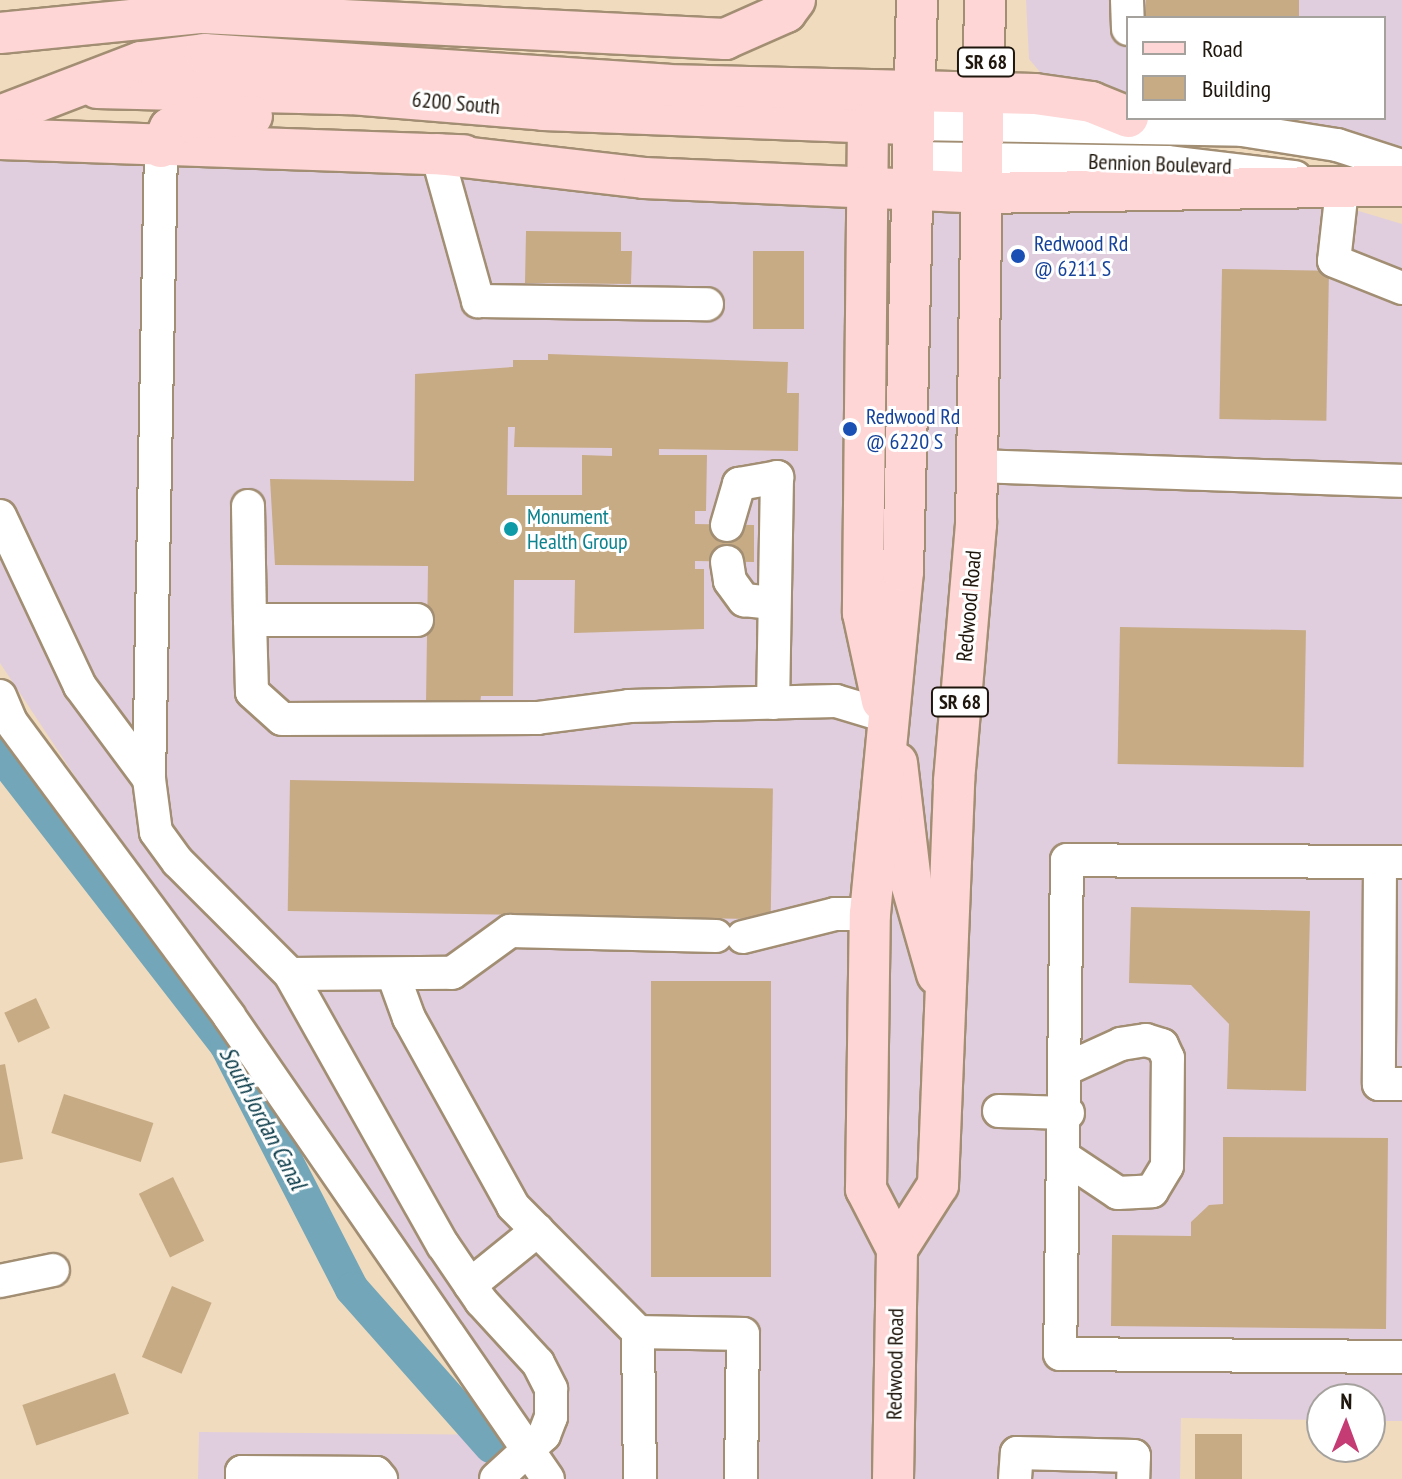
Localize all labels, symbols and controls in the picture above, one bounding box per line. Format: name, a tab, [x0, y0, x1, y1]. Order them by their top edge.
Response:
legend	[1126, 16, 1386, 120]
text: Road	[1202, 33, 1243, 64]
road number: SR 68	[956, 46, 1016, 78]
text: Building	[1202, 73, 1271, 104]
street label: 6200 South	[411, 86, 501, 120]
street label: Bennion Boulevard	[1088, 148, 1232, 180]
place label: Redwood Rd @ 6211 S	[1034, 230, 1128, 282]
marker: Redwood Rd @ 6211 S	[1009, 247, 1027, 265]
place label: Redwood Rd @ 6220 S	[866, 403, 960, 454]
marker: Redwood Rd @ 6220 S	[841, 420, 859, 438]
place label: Monument Health Group	[527, 503, 628, 554]
marker: Monument Health Group	[502, 520, 520, 538]
street label: Redwood Road	[951, 549, 987, 663]
road number: SR 68	[930, 686, 990, 718]
water label: South Jordan Canal	[213, 1042, 313, 1194]
street label: Redwood Road	[881, 1308, 909, 1420]
north arrow	[1306, 1383, 1386, 1463]
text: N	[1340, 1387, 1353, 1415]

